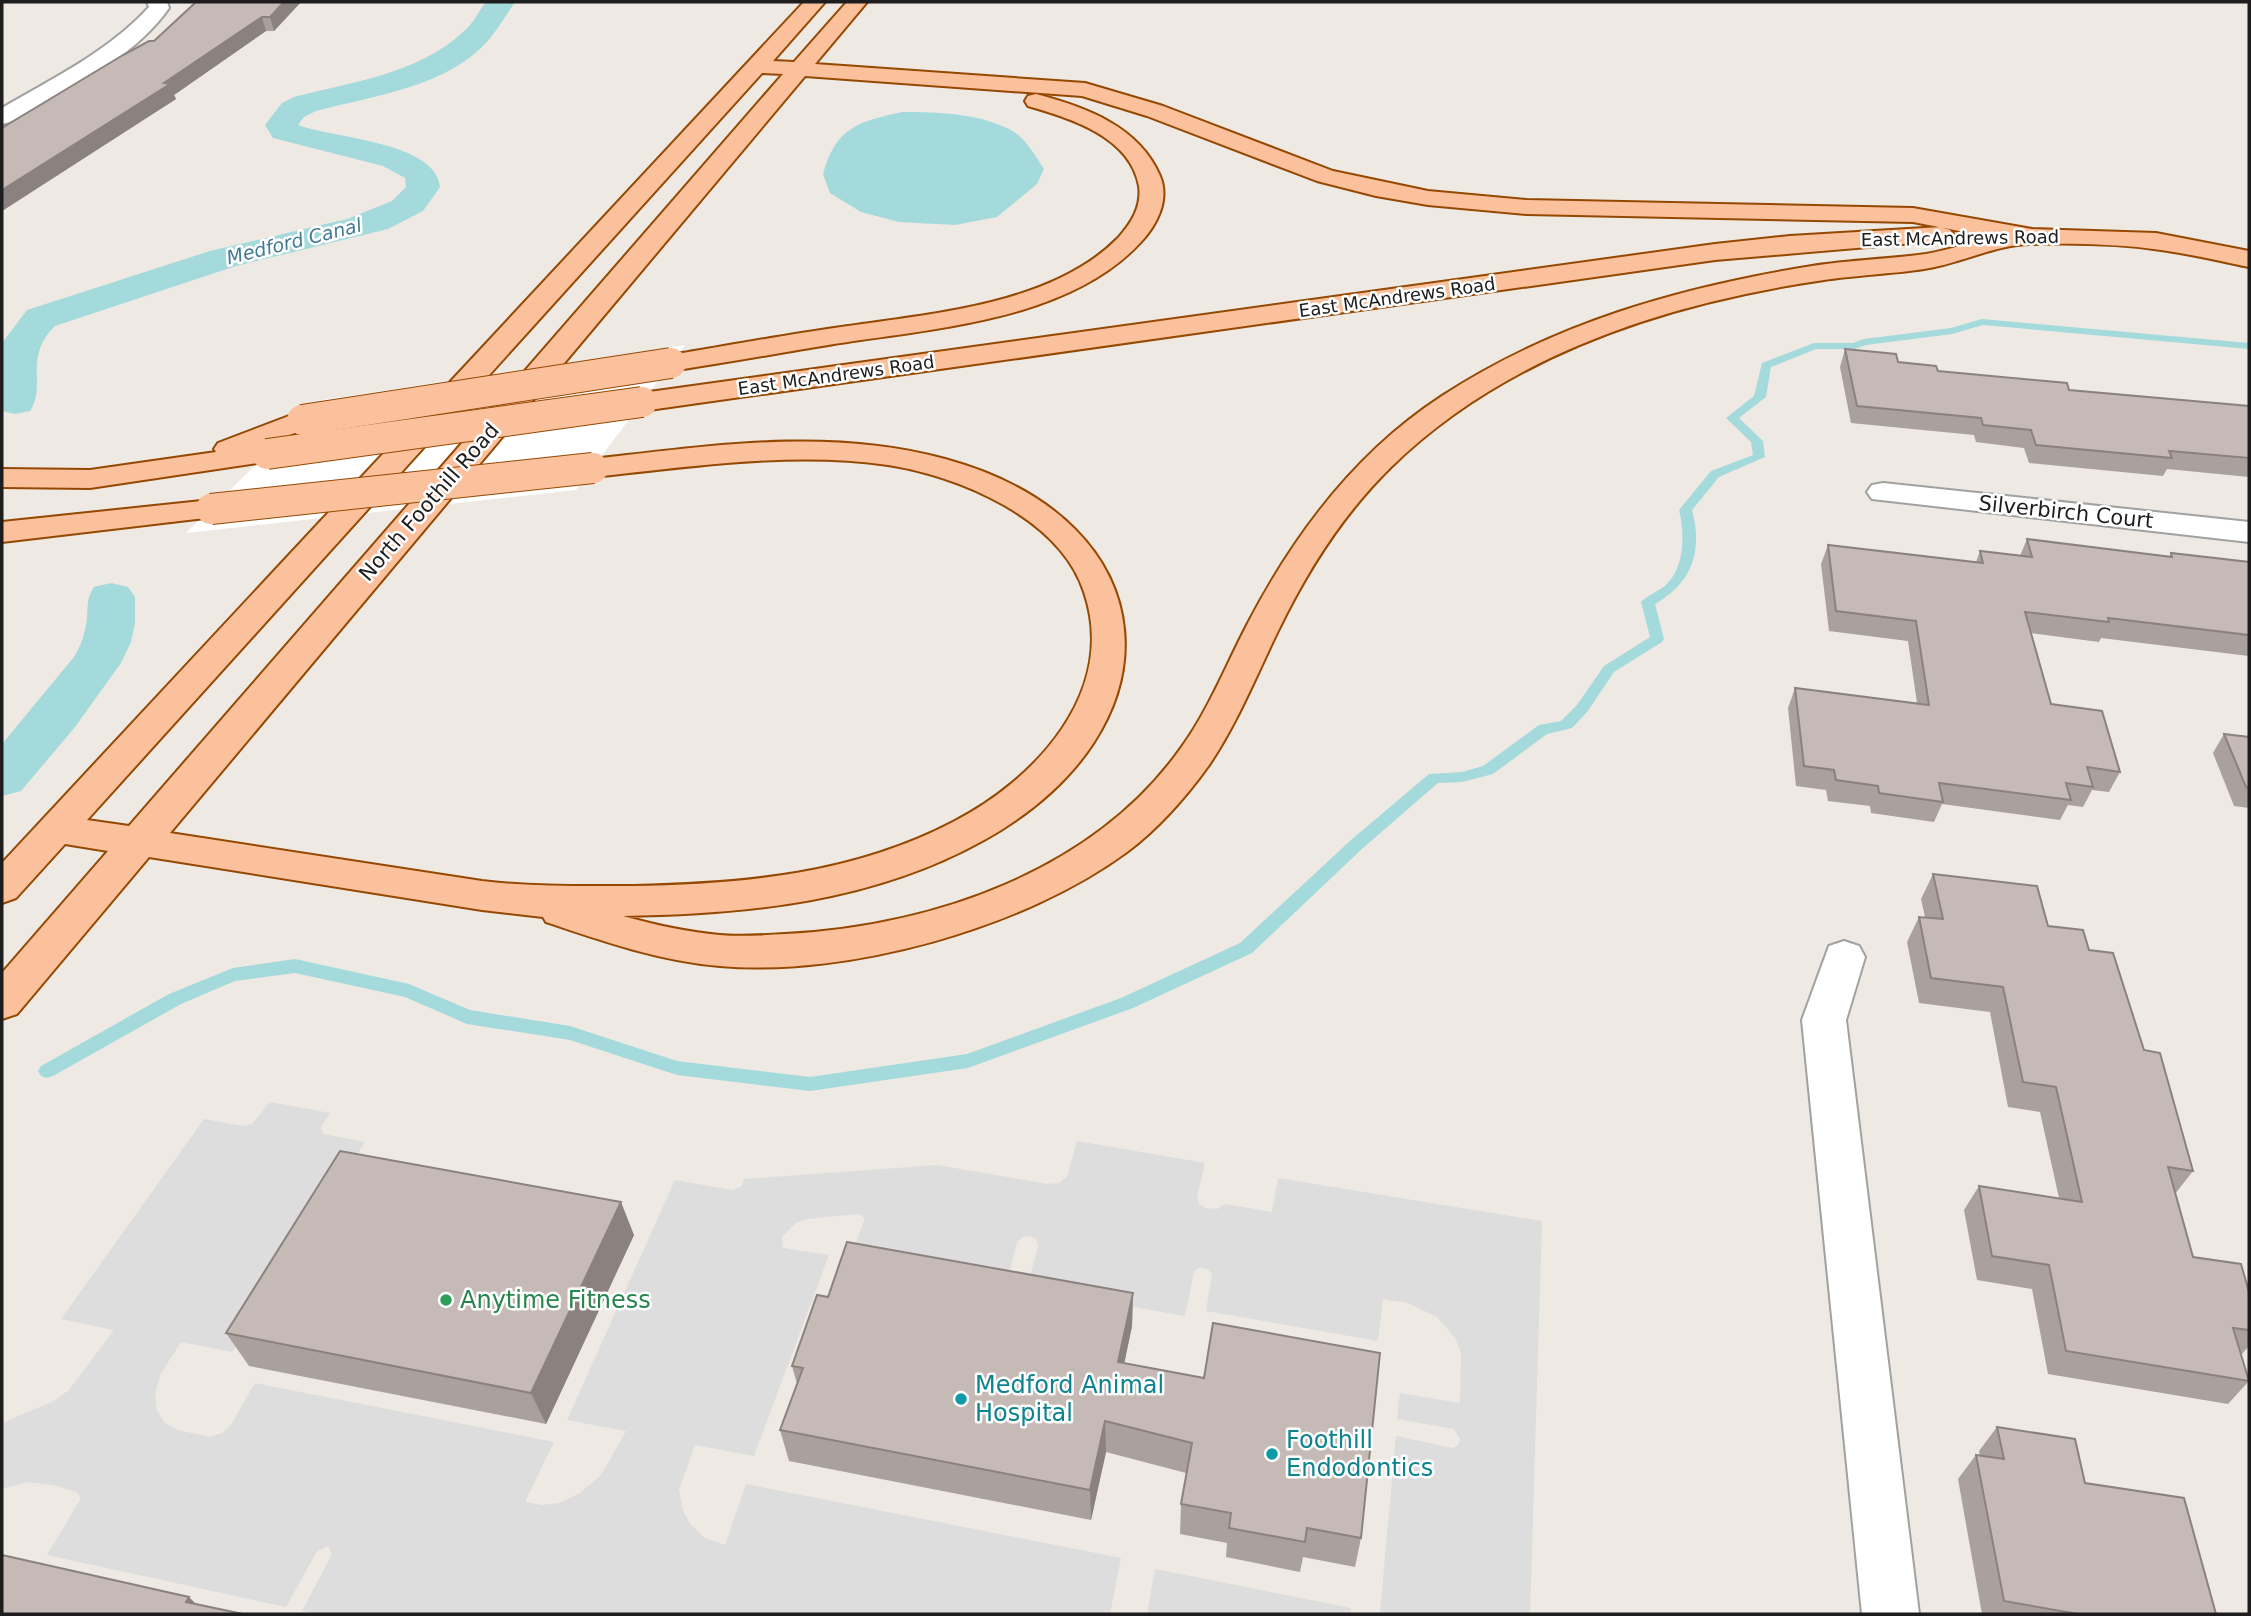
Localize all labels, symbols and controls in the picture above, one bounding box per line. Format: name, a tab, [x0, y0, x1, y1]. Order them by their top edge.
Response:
water label: Medford Canal	[224, 213, 364, 268]
street label: East McAndrews Road	[1861, 226, 2059, 250]
street label: East McAndrews Road	[1297, 273, 1497, 321]
street label: East McAndrews Road	[736, 351, 936, 399]
street label: North Foothill Road	[354, 418, 504, 586]
street label: Silverbirch Court	[1977, 491, 2155, 533]
place label: Anytime Fitness	[460, 1286, 651, 1314]
marker: Anytime Fitness	[438, 1292, 454, 1308]
place label: Medford Animal Hospital	[975, 1371, 1164, 1427]
marker: Medford Animal Hospital	[953, 1391, 969, 1407]
place label: Foothill Endodontics	[1286, 1426, 1433, 1482]
marker: Foothill Endodontics	[1264, 1446, 1280, 1462]

